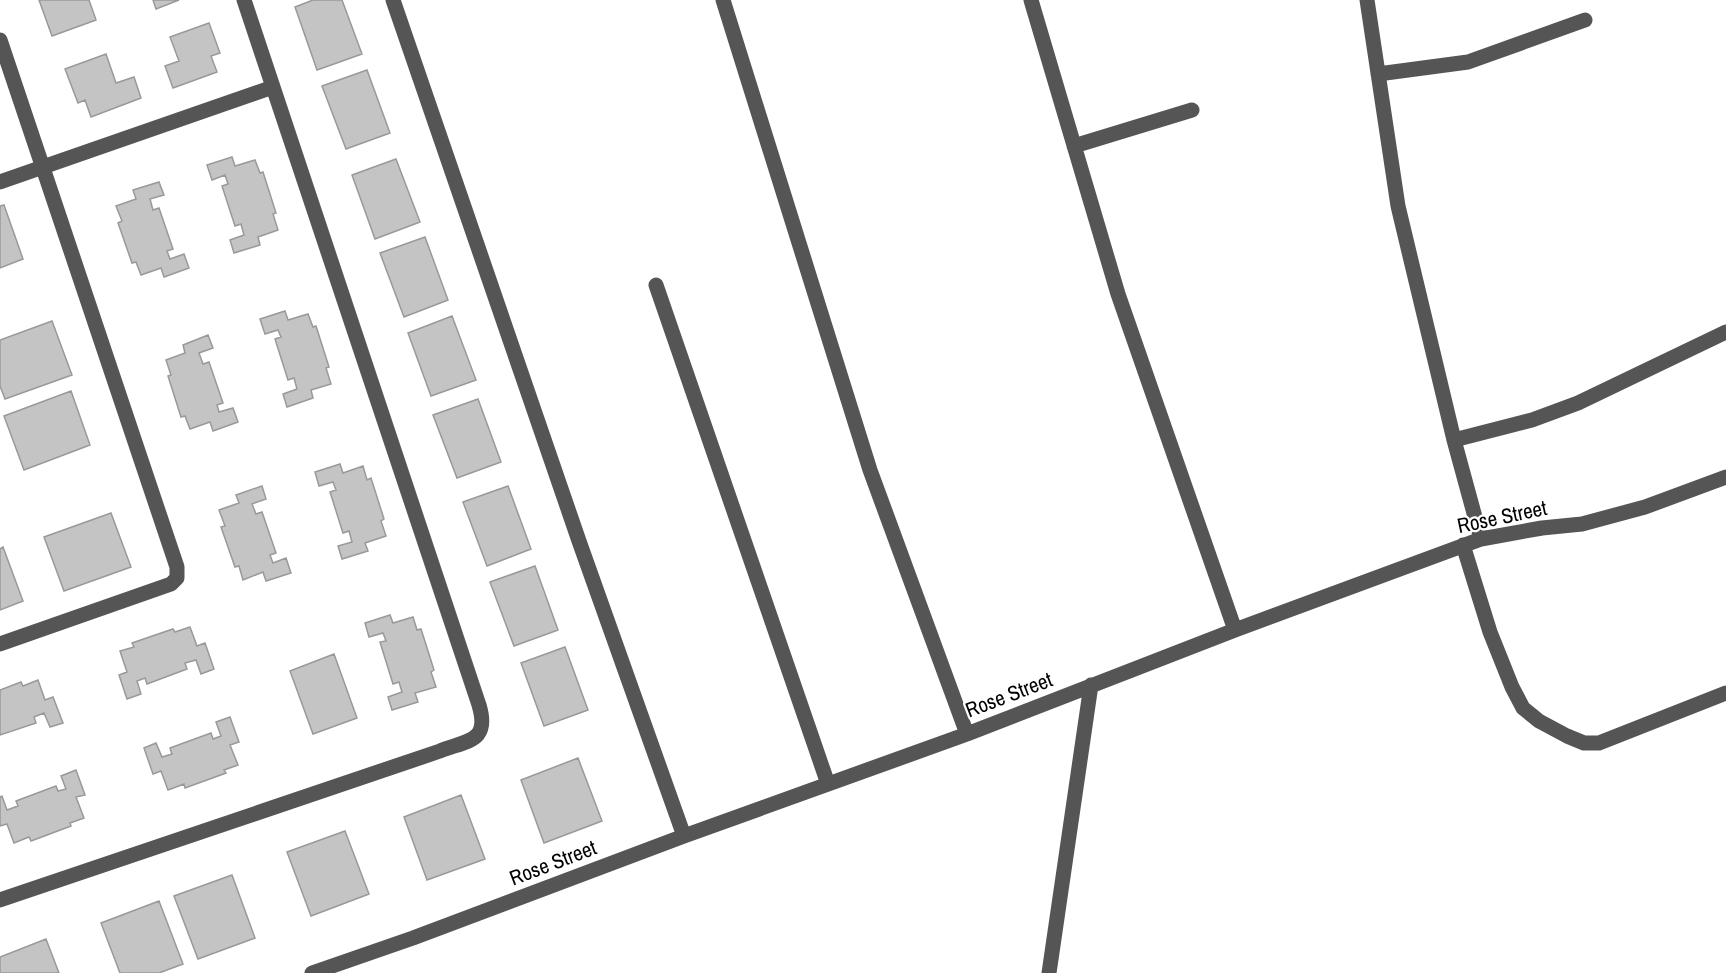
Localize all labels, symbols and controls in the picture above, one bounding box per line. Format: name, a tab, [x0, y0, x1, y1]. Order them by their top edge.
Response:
street label: Rose Street	[1454, 493, 1550, 540]
street label: Rose Street	[961, 665, 1057, 724]
street label: Rose Street	[505, 833, 601, 892]

